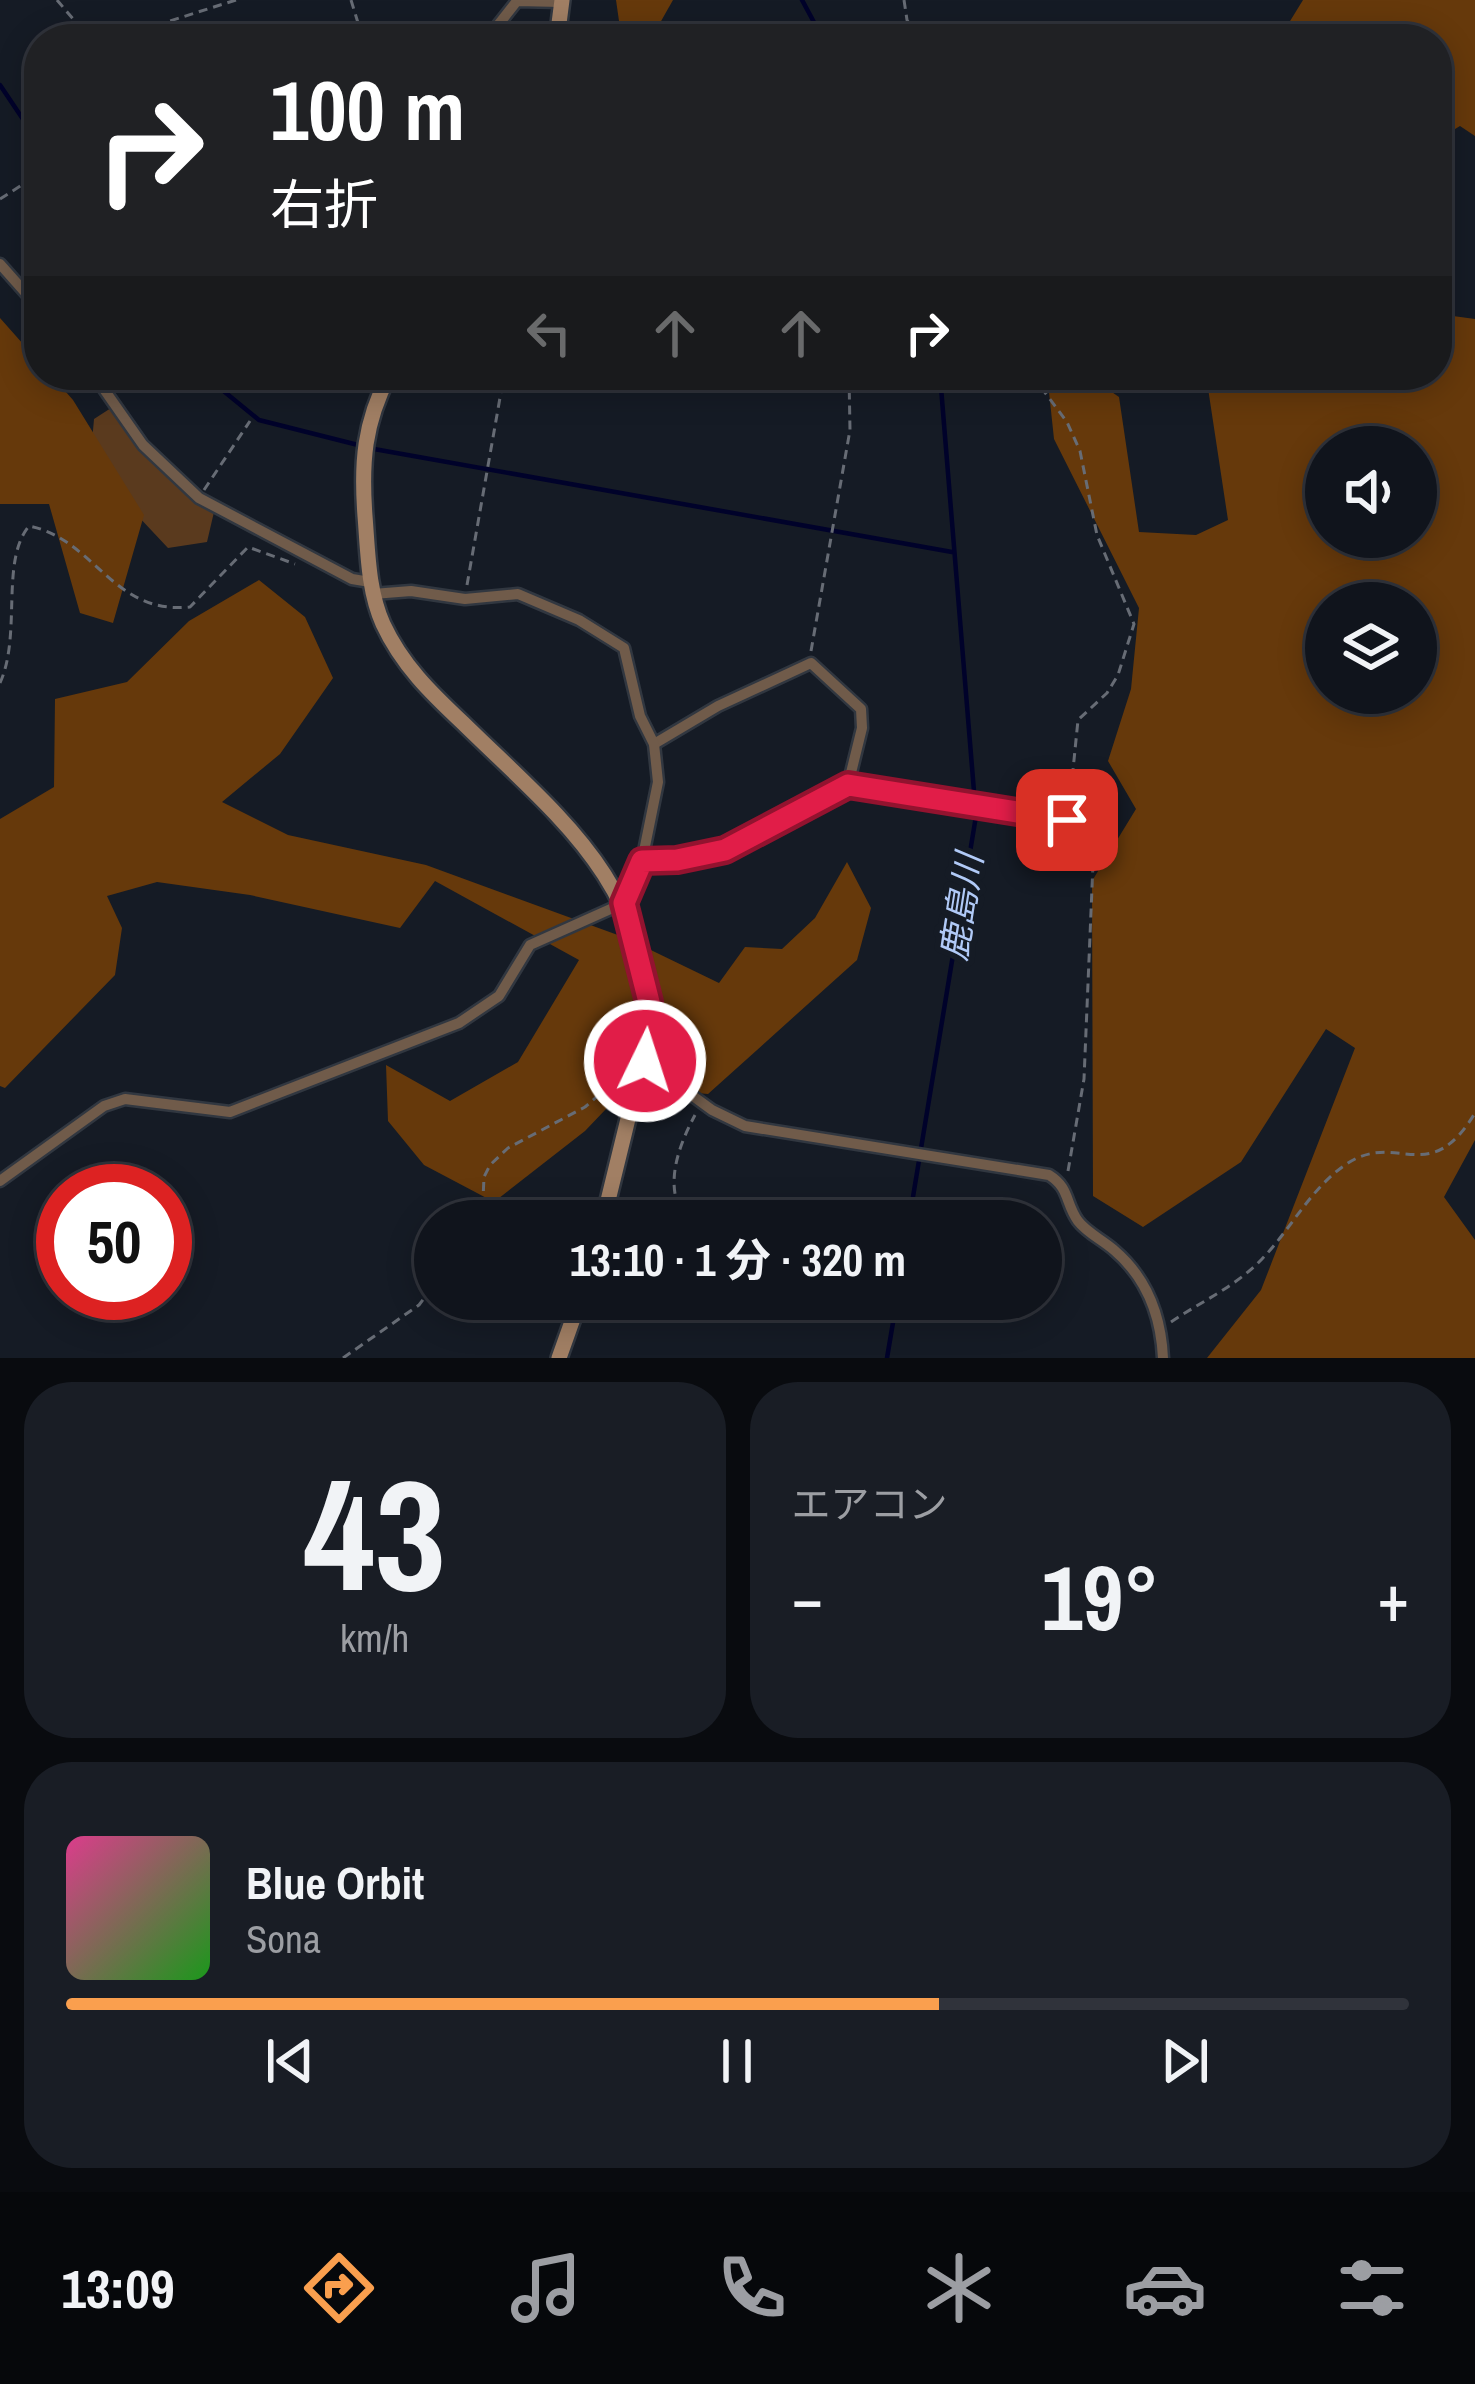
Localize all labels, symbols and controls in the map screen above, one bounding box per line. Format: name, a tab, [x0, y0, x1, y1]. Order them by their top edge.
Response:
text: 100 m	[270, 53, 465, 166]
icon: right	[72, 72, 228, 228]
text: 右折	[270, 168, 378, 241]
icon: left	[516, 300, 582, 366]
icon: ahead	[642, 300, 708, 366]
icon: ahead	[768, 300, 834, 366]
icon: right	[894, 300, 960, 366]
map controls	[1305, 426, 1437, 714]
button: sound	[1305, 426, 1437, 558]
button: layers	[1305, 582, 1437, 714]
pin	[1016, 769, 1118, 871]
icon: arrive	[1034, 787, 1100, 853]
water label: 鹿島川	[929, 846, 994, 964]
position arrow	[582, 998, 708, 1124]
speed limit sign: 50	[36, 1164, 192, 1320]
text: 13:10 · 1 分 · 320 m	[570, 1229, 906, 1290]
text: 43	[304, 1429, 446, 1639]
text: エアコン	[792, 1478, 948, 1530]
text: 19°	[1041, 1537, 1159, 1658]
text: −	[792, 1553, 823, 1642]
text: +	[1377, 1553, 1409, 1642]
text: km/h	[340, 1612, 409, 1664]
text: Blue Orbit	[246, 1852, 424, 1913]
text: Sona	[246, 1913, 321, 1965]
icon: previous	[257, 2028, 323, 2094]
icon: pause	[704, 2028, 770, 2094]
icon: next	[1152, 2028, 1218, 2094]
icon: directions	[297, 2246, 381, 2330]
icon: music	[504, 2246, 588, 2330]
icon: phone	[710, 2246, 794, 2330]
icon: climate	[917, 2246, 1001, 2330]
icon: car	[1123, 2246, 1207, 2330]
icon: filters	[1330, 2246, 1414, 2330]
text: 13:09	[61, 2252, 175, 2325]

